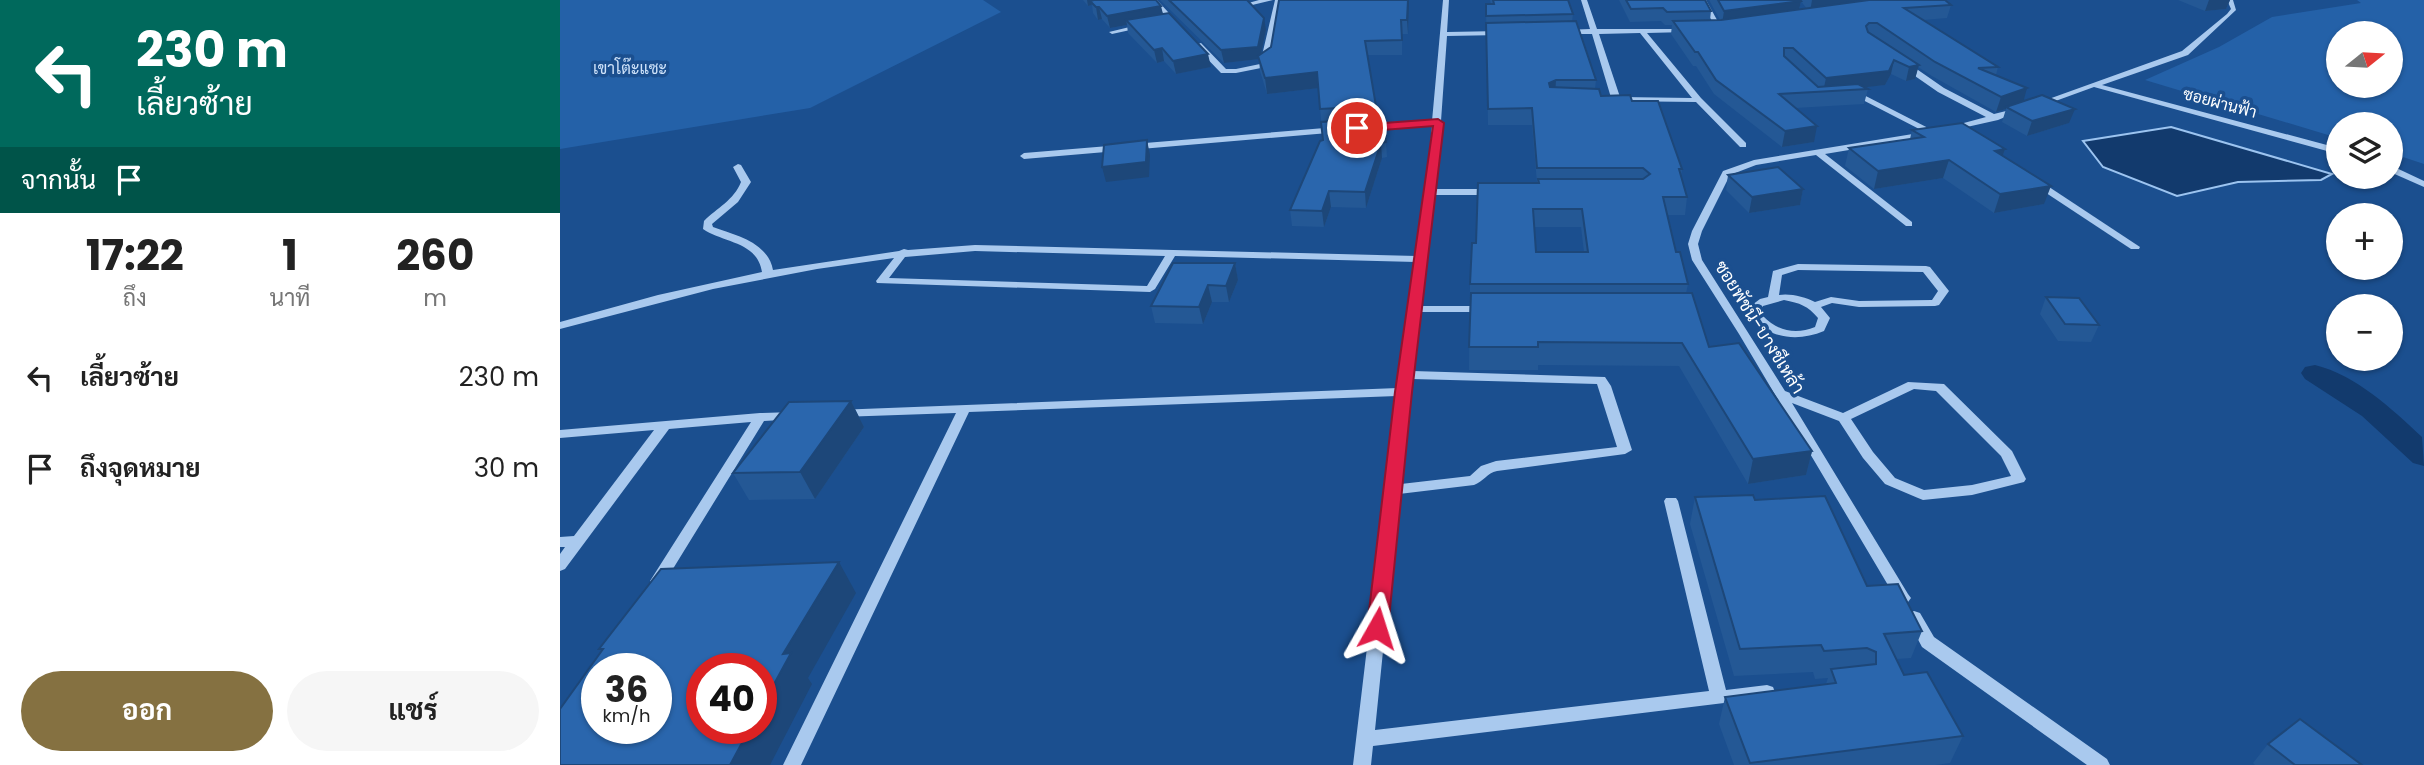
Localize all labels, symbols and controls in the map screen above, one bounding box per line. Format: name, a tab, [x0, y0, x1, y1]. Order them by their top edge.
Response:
text: 230 m	[136, 16, 288, 84]
north arrow	[2326, 21, 2403, 98]
map controls	[2326, 21, 2403, 371]
icon: left	[21, 28, 112, 119]
park label: เขาโต๊ะแซะ	[593, 57, 667, 80]
text: เลี้ยวซ้าย	[136, 81, 253, 126]
street label: ซอยผ่านฟ้า	[2181, 82, 2259, 124]
pin	[1327, 98, 1387, 158]
icon: arrive	[1338, 109, 1376, 147]
button: layers	[2326, 112, 2403, 189]
icon: arrive	[110, 161, 148, 199]
text: จากนั้น	[21, 162, 96, 198]
button: +	[2326, 203, 2403, 280]
text: 17:22	[86, 226, 184, 285]
text: 1	[282, 226, 298, 285]
text: 260	[396, 226, 474, 285]
street label: ซอยพัชนี-บางชีเหล้า	[1709, 256, 1811, 398]
text: ถึง	[123, 282, 147, 314]
text: นาที	[270, 282, 310, 314]
text: m	[423, 282, 447, 314]
button: −	[2326, 294, 2403, 371]
icon: left	[21, 359, 59, 397]
text: เลี้ยวซ้าย	[80, 359, 179, 395]
text: 230 m	[459, 359, 539, 395]
icon: arrive	[21, 450, 59, 488]
text: ถึงจุดหมาย	[80, 450, 201, 486]
text: 30 m	[474, 450, 539, 486]
position arrow	[1340, 591, 1414, 665]
speed limit sign: 40	[686, 653, 777, 744]
text: 36	[605, 665, 648, 714]
button: ออก	[21, 671, 273, 751]
button: แชร์	[287, 671, 539, 751]
text: km/h	[603, 703, 650, 728]

